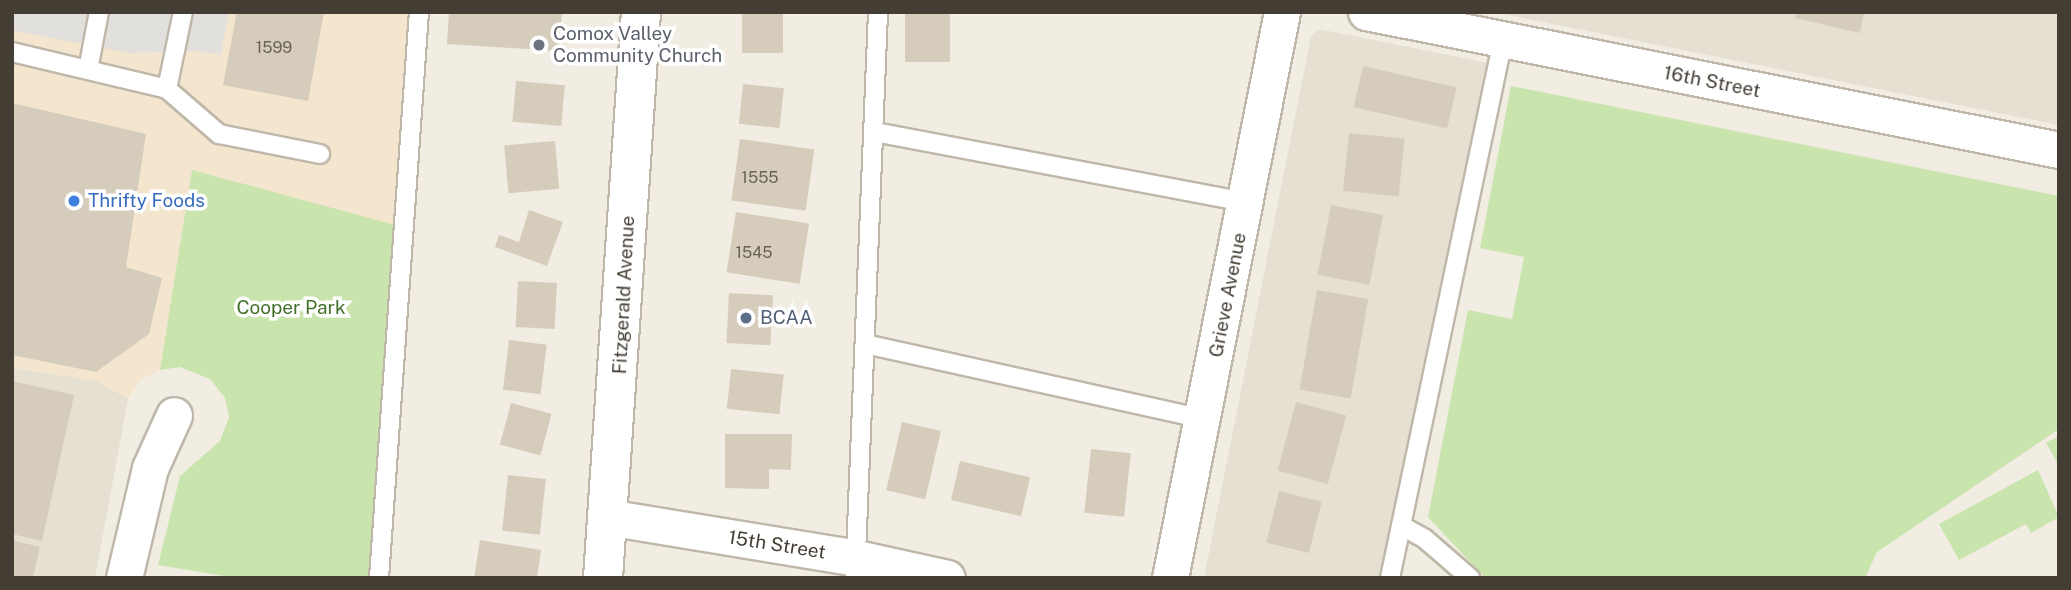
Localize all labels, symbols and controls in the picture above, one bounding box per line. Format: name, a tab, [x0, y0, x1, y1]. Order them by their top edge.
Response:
place label: Comox Valley Community Church	[553, 23, 722, 67]
marker: Comox Valley Community Church	[531, 37, 547, 53]
house number: 1599	[256, 38, 292, 58]
street label: 16th Street	[1662, 61, 1762, 103]
house number: 1555	[741, 168, 779, 188]
place label: Thrifty Foods	[88, 190, 205, 212]
marker: Thrifty Foods	[66, 193, 82, 209]
street label: Fitzgerald Avenue	[608, 215, 640, 375]
street label: Grieve Avenue	[1205, 231, 1251, 359]
house number: 1545	[736, 243, 772, 263]
park label: Cooper Park	[236, 297, 346, 319]
place label: BCAA	[760, 307, 813, 329]
marker: BCAA	[738, 310, 754, 326]
street label: 15th Street	[727, 526, 827, 564]

